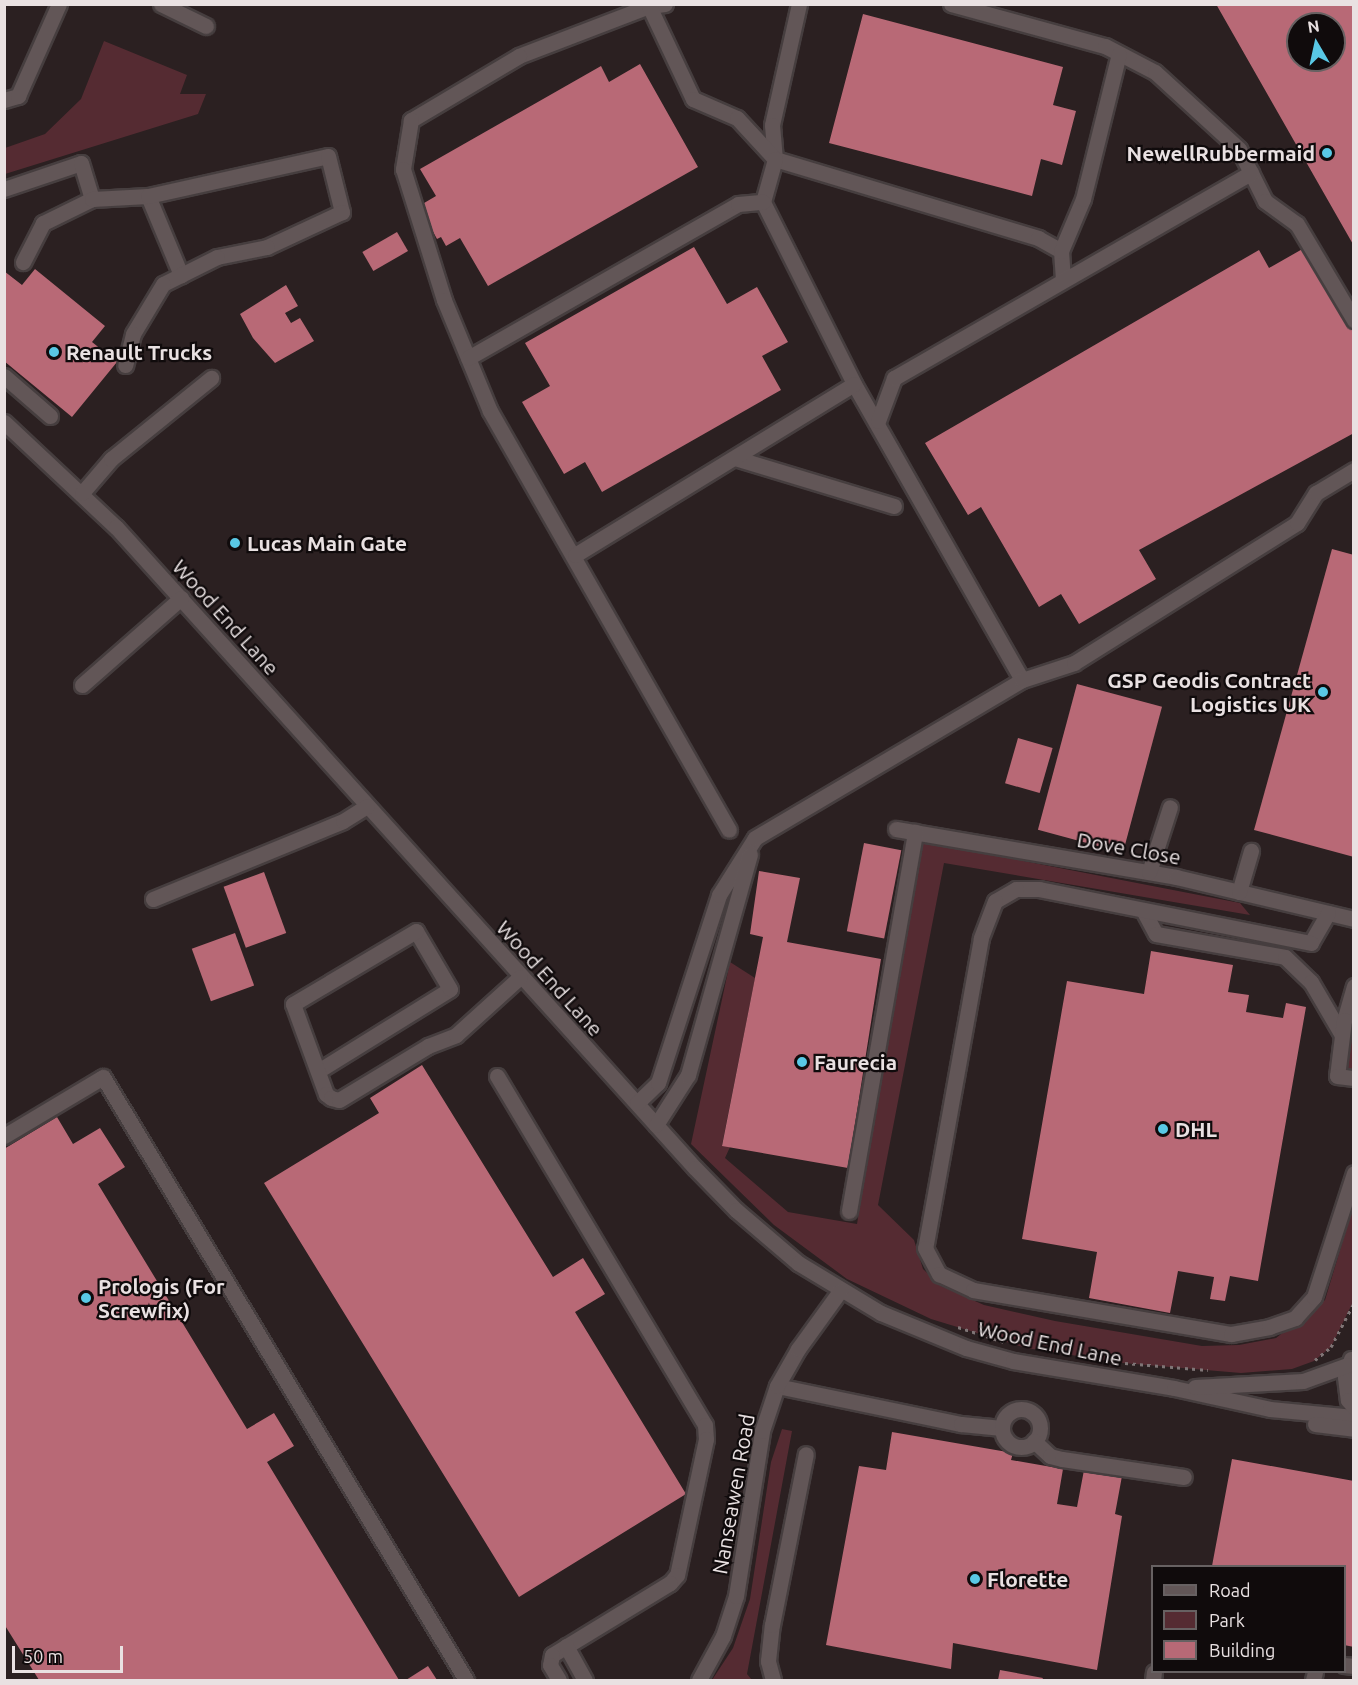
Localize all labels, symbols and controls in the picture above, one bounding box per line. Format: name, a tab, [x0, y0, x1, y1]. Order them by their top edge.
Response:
north arrow	[1286, 12, 1346, 72]
text: N	[1306, 16, 1321, 36]
place label: NewellRubbermaid	[1126, 140, 1315, 166]
marker: NewellRubbermaid	[1320, 146, 1334, 160]
place label: Renault Trucks	[66, 339, 212, 365]
marker: Renault Trucks	[47, 345, 61, 359]
place label: Lucas Main Gate	[247, 530, 407, 556]
marker: Lucas Main Gate	[228, 536, 242, 550]
street label: Wood End Lane	[168, 554, 284, 680]
place label: GSP Geodis Contract Logistics UK	[1107, 667, 1311, 717]
marker: GSP Geodis Contract Logistics UK	[1316, 685, 1330, 699]
street label: Dove Close	[1075, 826, 1183, 870]
street label: Wood End Lane	[492, 915, 608, 1041]
place label: Faurecia	[814, 1049, 897, 1075]
marker: Faurecia	[795, 1055, 809, 1069]
place label: DHL	[1175, 1116, 1217, 1142]
marker: DHL	[1156, 1122, 1170, 1136]
place label: Prologis (For Screwfix)	[98, 1273, 225, 1323]
marker: Prologis (For Screwfix)	[79, 1291, 93, 1305]
street label: Wood End Lane	[976, 1315, 1124, 1371]
street label: Nanseawen Road	[706, 1412, 760, 1576]
legend	[1151, 1565, 1346, 1673]
place label: Florette	[987, 1566, 1068, 1592]
marker: Florette	[968, 1572, 982, 1586]
text: Road	[1209, 1580, 1251, 1600]
text: Park	[1209, 1610, 1245, 1630]
scale bar	[15, 1634, 126, 1672]
text: Building	[1209, 1640, 1275, 1660]
text: 50 m	[23, 1646, 63, 1666]

